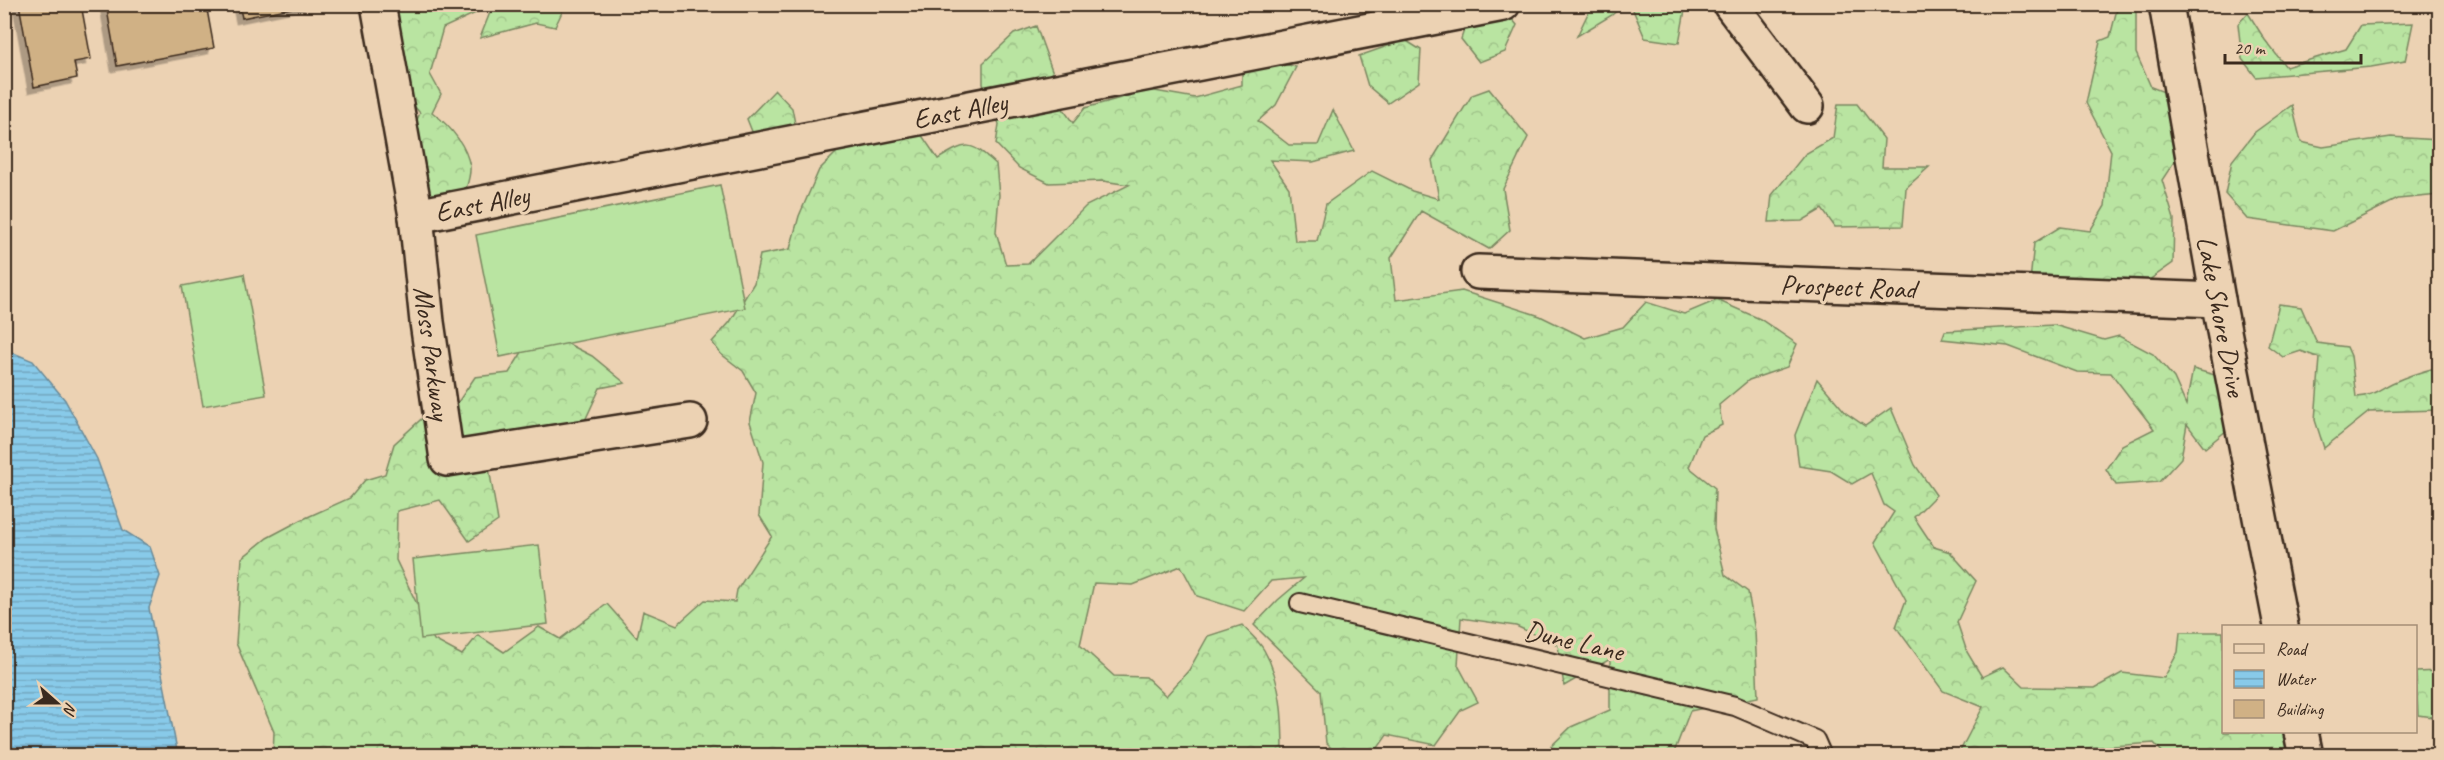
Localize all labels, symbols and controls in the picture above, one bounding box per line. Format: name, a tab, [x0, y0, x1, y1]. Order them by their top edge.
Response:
scale bar	[2225, 27, 2362, 65]
text: 20 m	[2234, 37, 2267, 59]
street label: East Alley	[910, 84, 1012, 137]
street label: East Alley	[432, 177, 534, 230]
street label: Lake Shore Drive	[2189, 233, 2255, 401]
street label: Prospect Road	[1779, 267, 1921, 307]
street label: Moss Parkway	[406, 284, 460, 425]
street label: Dune Lane	[1521, 612, 1628, 669]
legend	[2222, 625, 2417, 733]
text: Road	[2276, 638, 2309, 660]
text: Water	[2276, 668, 2317, 690]
north arrow	[27, 673, 87, 733]
text: Building	[2276, 698, 2325, 720]
text: N	[58, 700, 81, 719]

